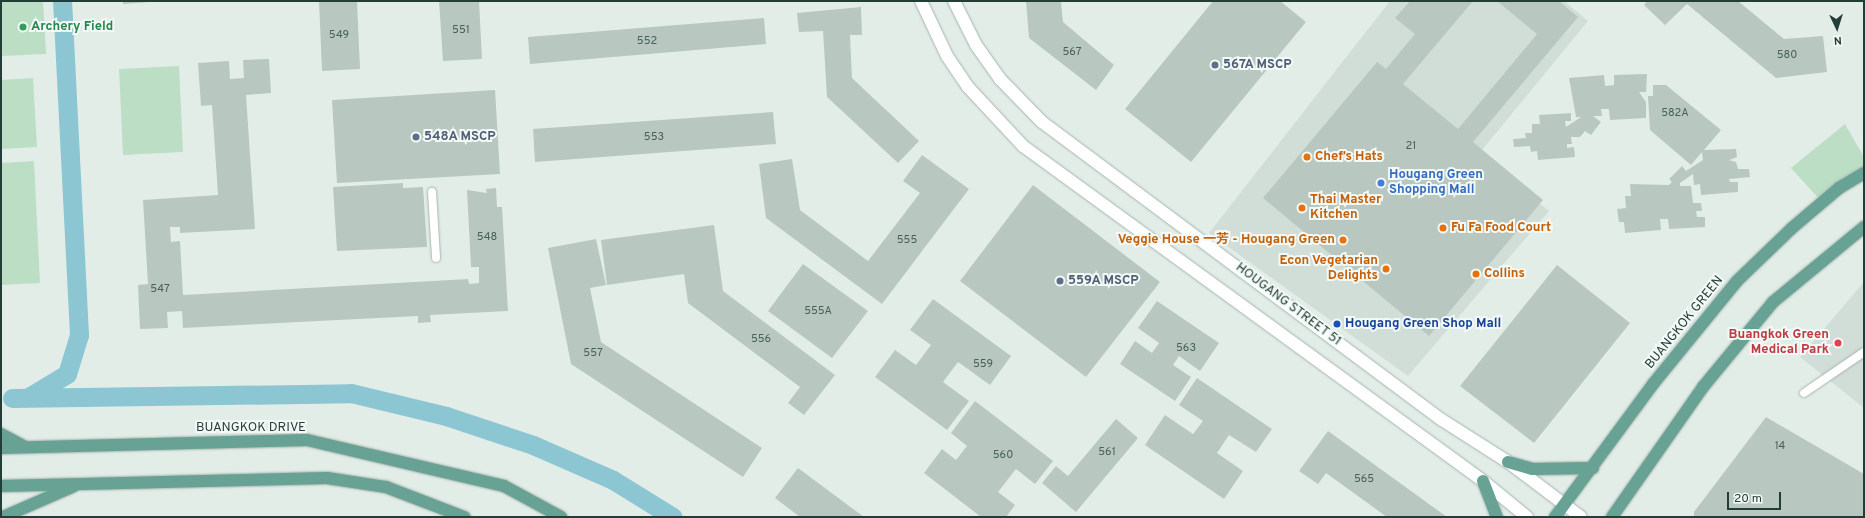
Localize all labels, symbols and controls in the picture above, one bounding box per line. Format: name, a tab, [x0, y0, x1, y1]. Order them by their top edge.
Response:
north arrow	[1817, 8, 1857, 48]
place label: Archery Field	[31, 19, 113, 35]
marker: Archery Field	[18, 22, 28, 32]
house number: 551	[452, 23, 470, 37]
house number: 549	[329, 28, 349, 42]
text: N	[1833, 33, 1842, 47]
house number: 552	[637, 34, 657, 48]
house number: 567	[1063, 45, 1081, 59]
house number: 580	[1777, 48, 1797, 62]
place label: 567A MSCP	[1223, 57, 1292, 73]
marker: 567A MSCP	[1210, 60, 1220, 70]
house number: 582A	[1661, 106, 1689, 120]
place label: 548A MSCP	[424, 129, 496, 145]
house number: 553	[644, 130, 664, 144]
marker: 548A MSCP	[411, 132, 421, 142]
house number: 21	[1406, 139, 1416, 153]
place label: Chef’s Hats	[1315, 149, 1383, 165]
marker: Chef’s Hats	[1302, 152, 1312, 162]
place label: Hougang Green Shopping Mall	[1389, 168, 1483, 199]
marker: Hougang Green Shopping Mall	[1376, 178, 1386, 188]
place label: Thai Master Kitchen	[1310, 193, 1381, 224]
marker: Thai Master Kitchen	[1297, 203, 1307, 213]
place label: Fu Fa Food Court	[1451, 220, 1551, 236]
marker: Fu Fa Food Court	[1438, 223, 1448, 233]
house number: 548	[477, 230, 497, 244]
place label: Veggie House 一芳 - Hougang Green	[1118, 232, 1335, 248]
house number: 555	[897, 233, 917, 247]
marker: Veggie House 一芳 - Hougang Green	[1338, 235, 1348, 245]
place label: Econ Vegetarian Delights	[1279, 254, 1378, 285]
street label: HOUGANG STREET 51	[1232, 260, 1344, 350]
marker: Econ Vegetarian Delights	[1381, 264, 1391, 274]
place label: Collins	[1484, 266, 1525, 282]
marker: Collins	[1471, 269, 1481, 279]
place label: 559A MSCP	[1068, 273, 1139, 289]
street label: BUANGKOK GREEN	[1643, 273, 1727, 373]
marker: 559A MSCP	[1055, 276, 1065, 286]
house number: 547	[150, 282, 170, 296]
house number: 555A	[804, 304, 832, 318]
place label: Hougang Green Shop Mall	[1345, 316, 1501, 332]
marker: Hougang Green Shop Mall	[1332, 319, 1342, 329]
place label: Buangkok Green Medical Park	[1729, 328, 1829, 359]
house number: 556	[751, 332, 771, 346]
marker: Buangkok Green Medical Park	[1832, 337, 1844, 349]
house number: 563	[1176, 341, 1196, 355]
house number: 557	[583, 346, 603, 360]
house number: 559	[973, 357, 993, 371]
street label: BUANGKOK DRIVE	[196, 420, 306, 436]
house number: 14	[1775, 439, 1785, 453]
house number: 561	[1098, 445, 1116, 459]
house number: 560	[993, 448, 1013, 462]
house number: 565	[1354, 472, 1374, 486]
scale bar	[1729, 484, 1783, 510]
text: 20 m	[1734, 491, 1762, 507]

